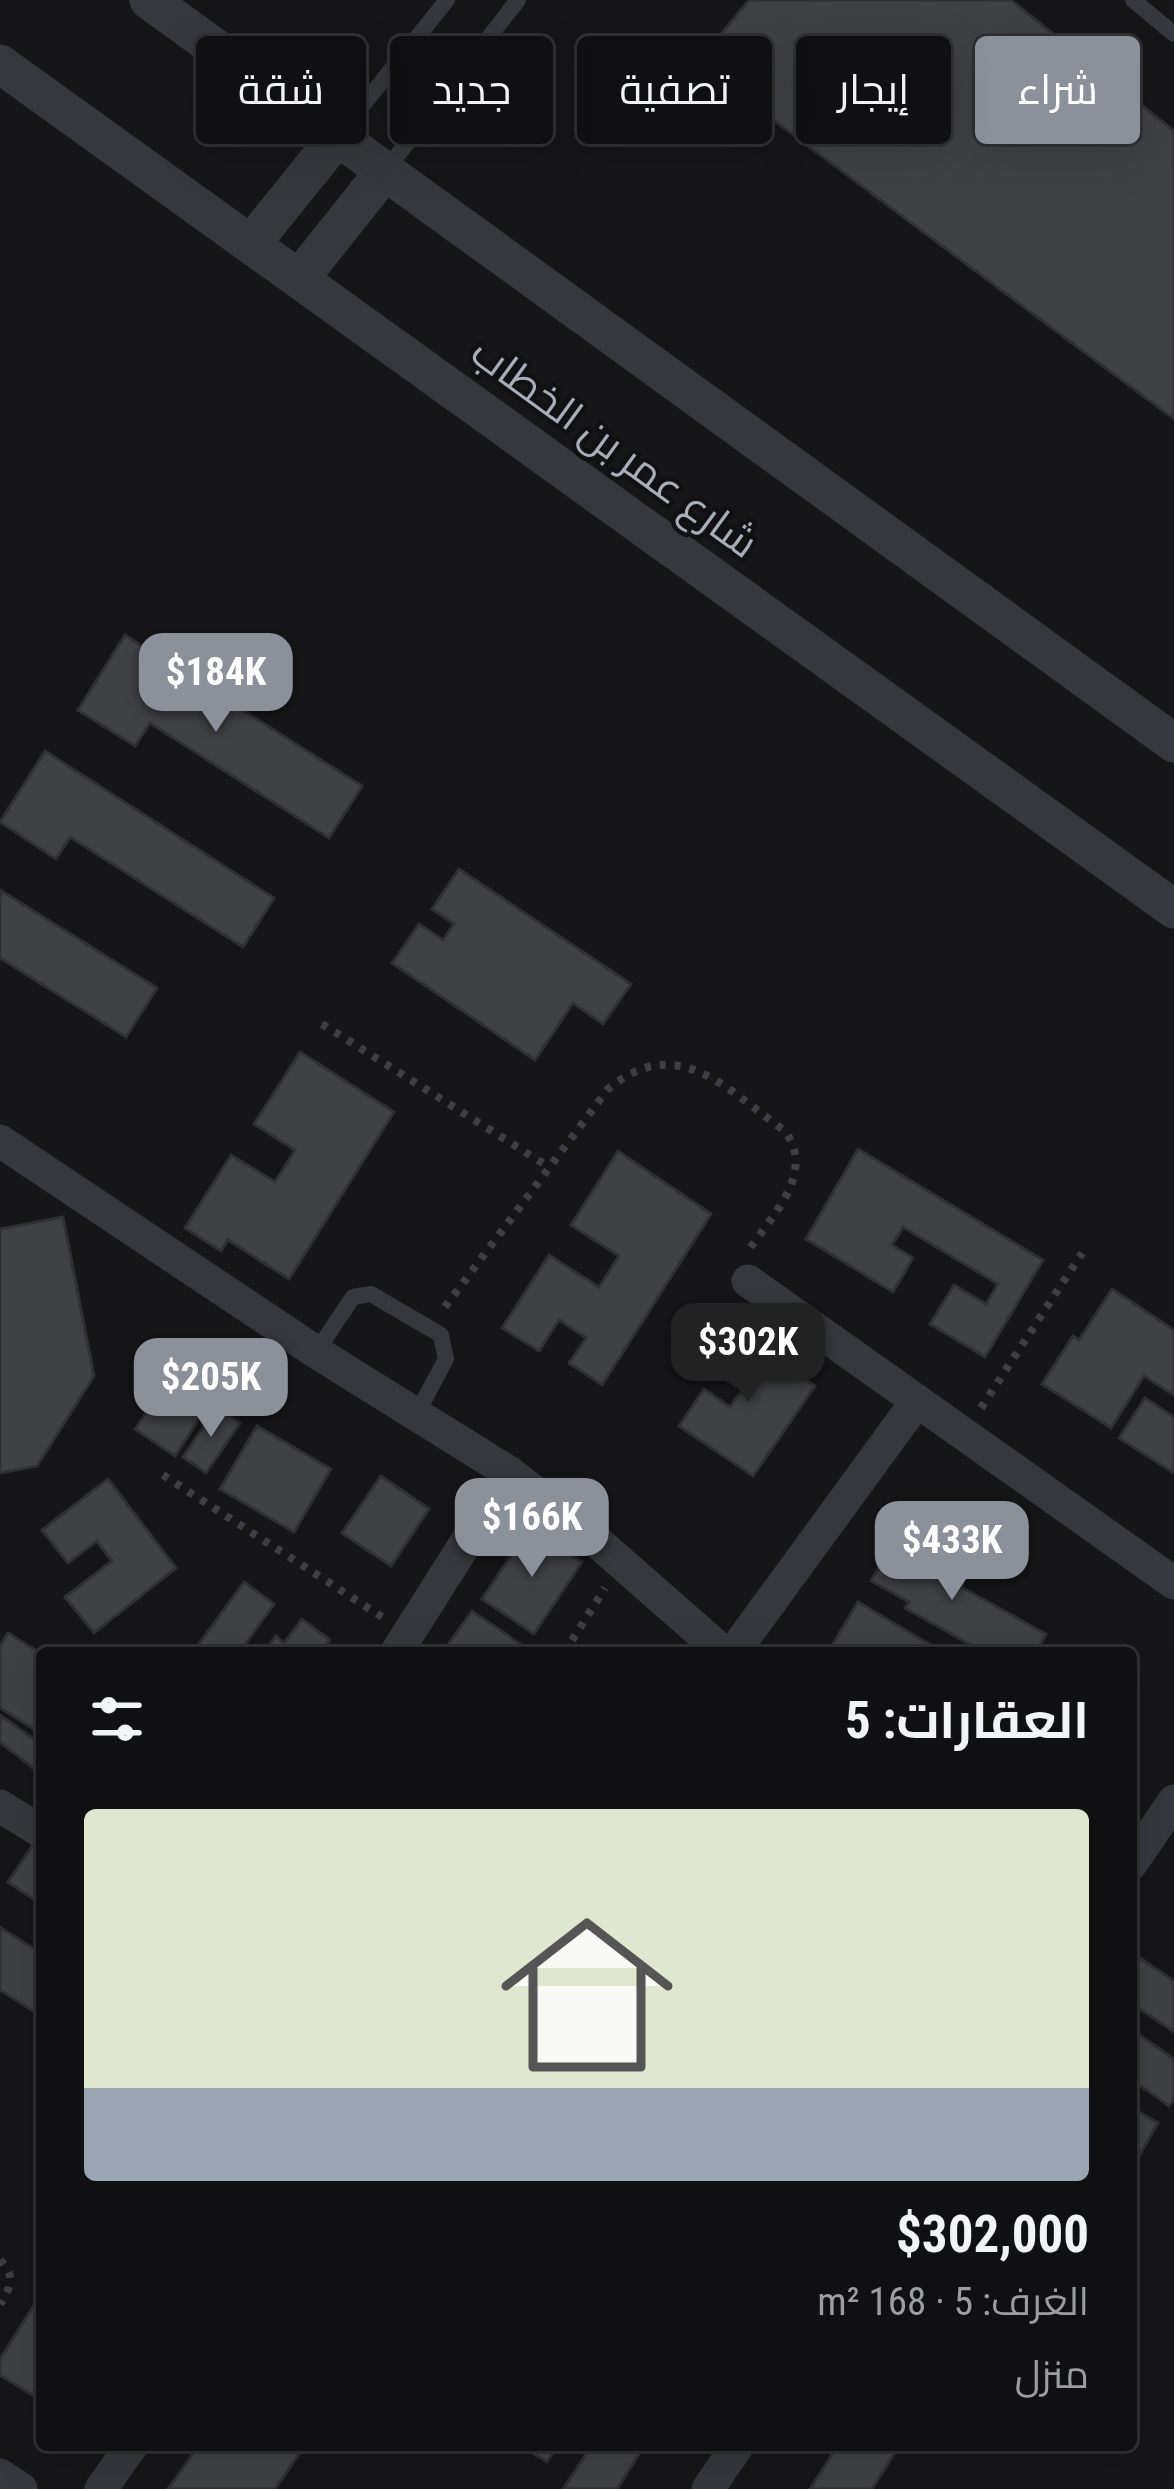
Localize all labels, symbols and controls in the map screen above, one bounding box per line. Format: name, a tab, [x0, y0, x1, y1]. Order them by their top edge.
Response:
chip: شقة	[196, 36, 366, 144]
chip: جديد	[390, 36, 553, 144]
chip: تصفية	[577, 36, 772, 144]
chip: إيجار	[796, 36, 951, 144]
chip: شراء	[975, 36, 1140, 144]
street label: شارع عمر بن الخطاب	[460, 327, 767, 570]
pin: $184K	[132, 633, 300, 735]
text: $184K	[166, 649, 266, 695]
pin: $302K	[664, 1303, 832, 1405]
text: $302K	[698, 1319, 798, 1365]
pin: $205K	[127, 1338, 295, 1440]
text: $205K	[161, 1354, 261, 1400]
pin: $166K	[448, 1478, 616, 1580]
text: $166K	[482, 1494, 582, 1540]
pin: $433K	[868, 1501, 1036, 1603]
text: $433K	[902, 1517, 1002, 1563]
icon: filters	[84, 1686, 150, 1752]
text: العقارات: 5	[845, 1691, 1089, 1750]
icon: home	[479, 1887, 695, 2103]
text: $302,000	[896, 2205, 1089, 2264]
text: الغرف: 5 · 168 m²	[817, 2279, 1089, 2325]
text: منزل	[1015, 2352, 1089, 2398]

